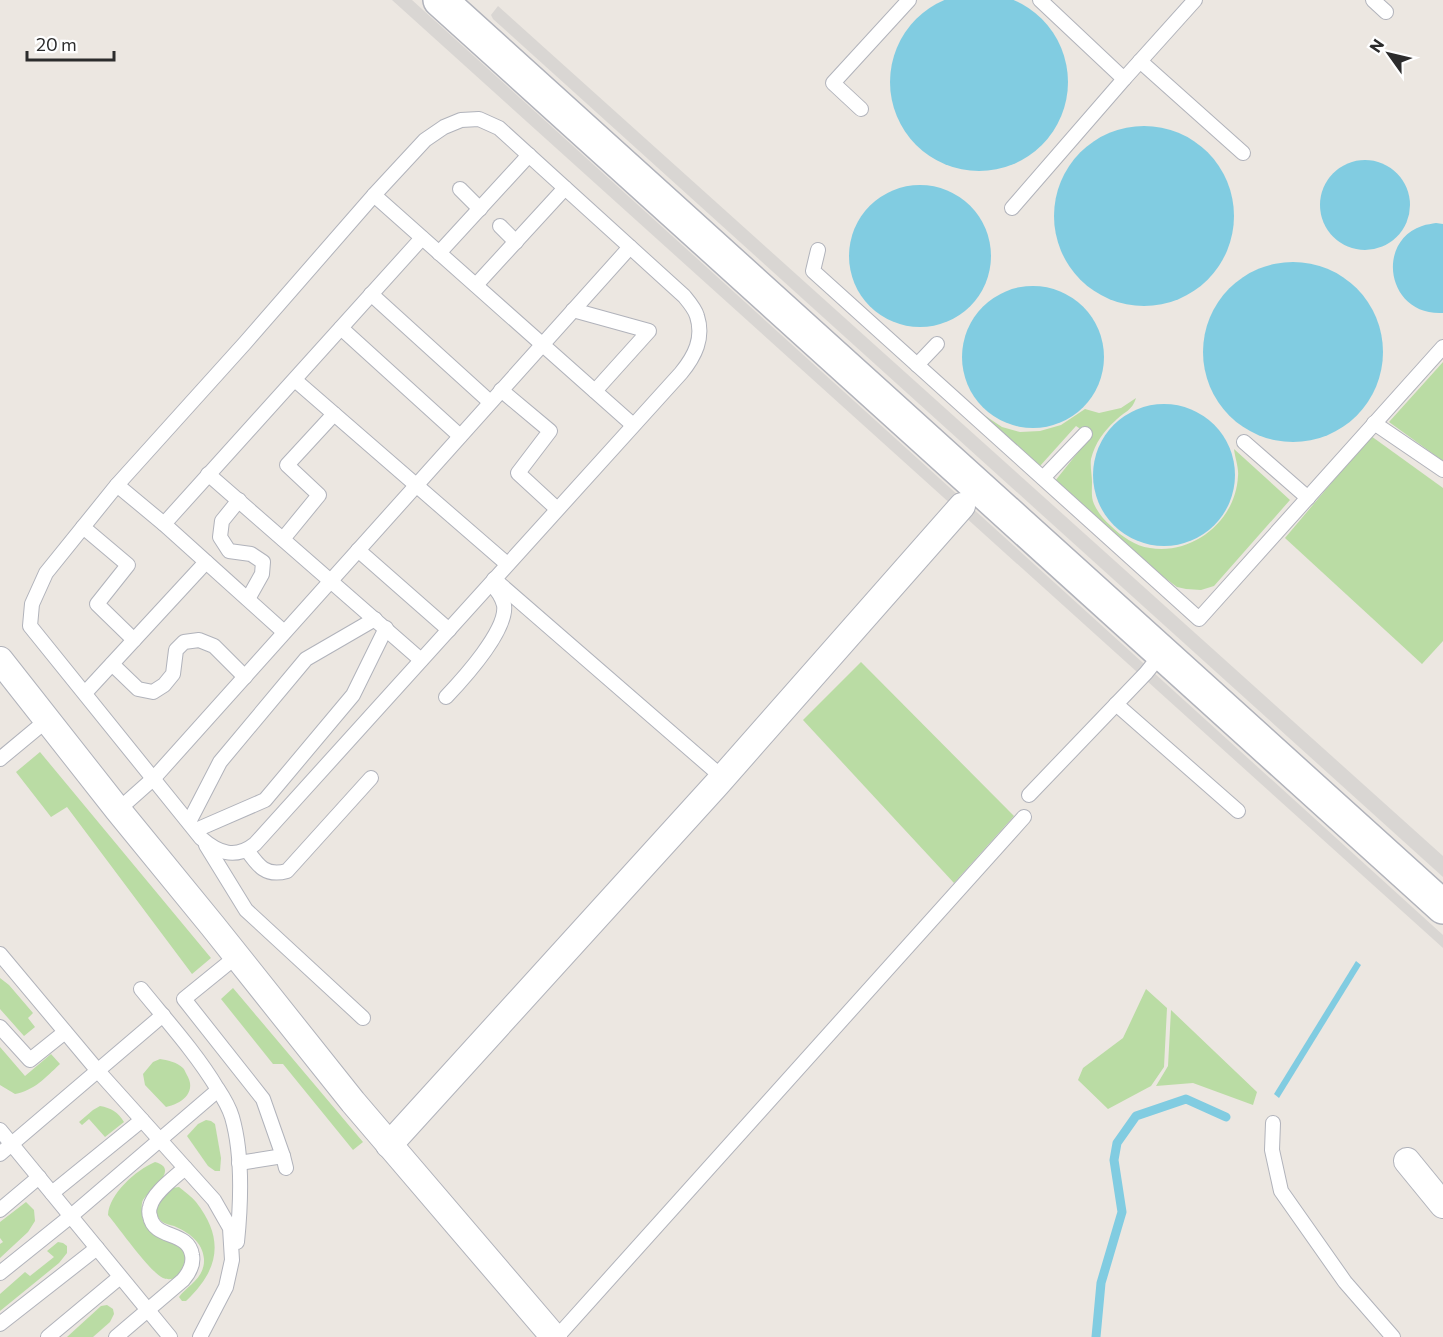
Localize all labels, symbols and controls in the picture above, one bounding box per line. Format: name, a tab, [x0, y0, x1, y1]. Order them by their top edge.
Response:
scale bar	[27, 24, 114, 62]
north arrow	[1359, 24, 1419, 84]
text: 20 m	[36, 33, 77, 55]
text: N	[1365, 35, 1387, 56]

